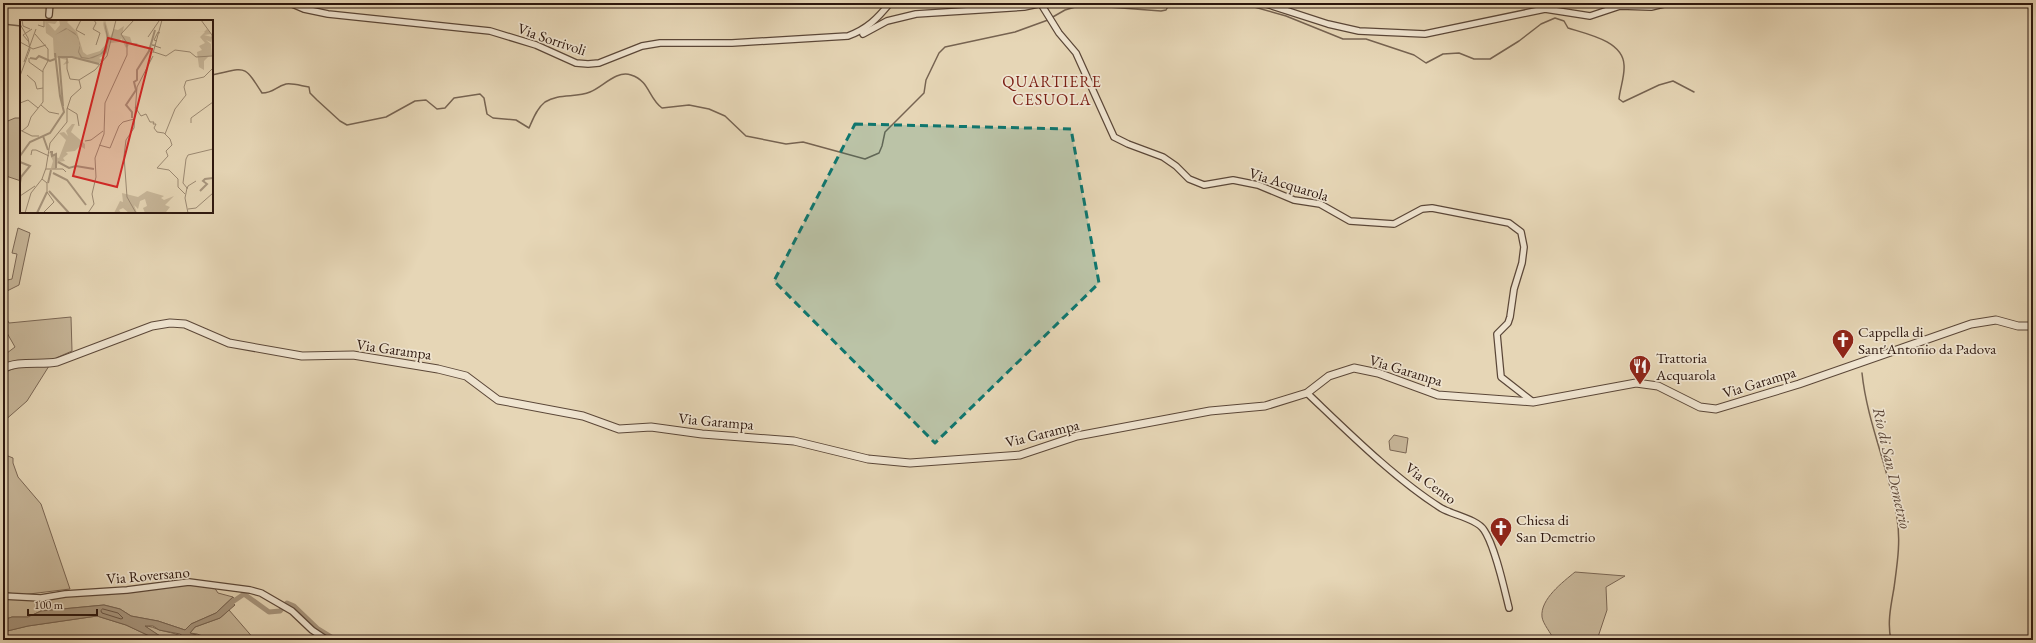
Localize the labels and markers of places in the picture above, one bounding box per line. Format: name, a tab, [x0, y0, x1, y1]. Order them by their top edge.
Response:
place label: Cappella di Sant'Antonio da Padova	[1858, 322, 1996, 358]
church icon: Cappella di Sant'Antonio da Padova	[1830, 327, 1856, 360]
place label: Trattoria Acquarola	[1655, 348, 1716, 384]
restaurant icon: Trattoria Acquarola	[1627, 353, 1653, 386]
place label: Chiesa di San Demetrio	[1516, 510, 1595, 546]
church icon: Chiesa di San Demetrio	[1488, 515, 1514, 548]

